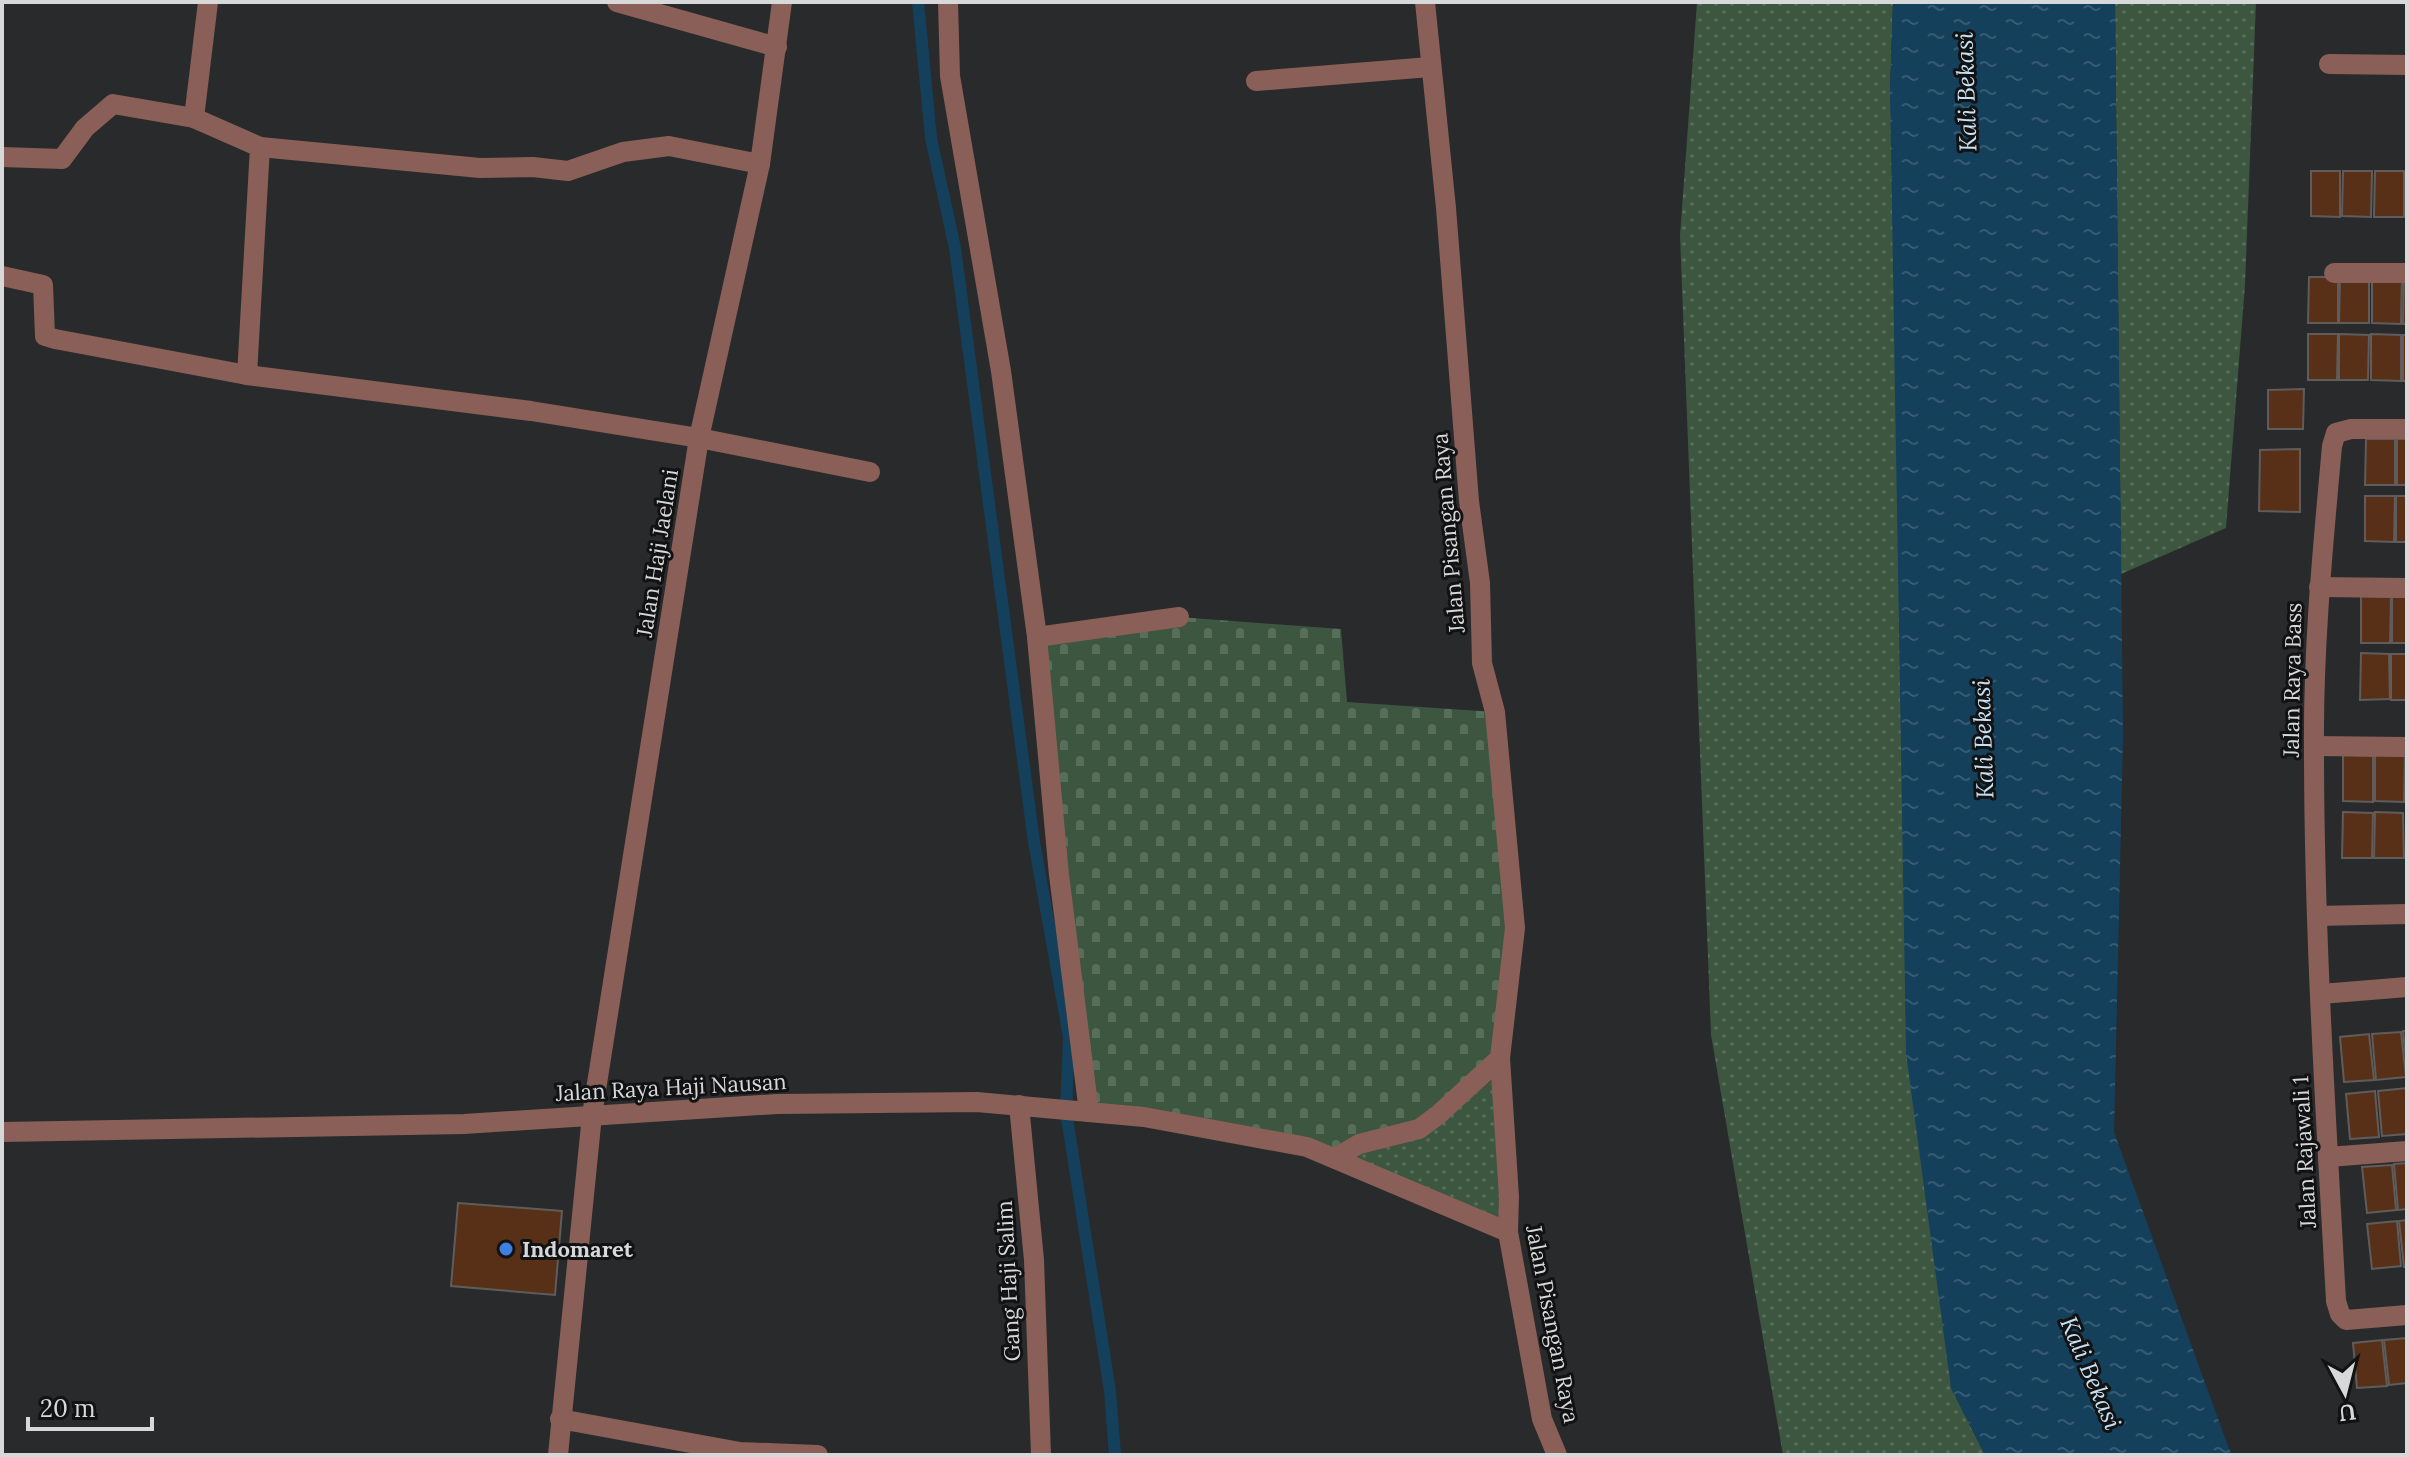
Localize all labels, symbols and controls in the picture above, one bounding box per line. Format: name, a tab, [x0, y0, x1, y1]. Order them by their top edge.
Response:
water label: Kali Bekasi	[1948, 31, 1984, 152]
street label: Jalan Pisangan Raya	[1425, 432, 1471, 635]
street label: Jalan Haji Jaelani	[630, 467, 684, 640]
street label: Jalan Raya Bass	[2277, 602, 2307, 759]
water label: Kali Bekasi	[1965, 678, 2001, 799]
street label: Jalan Raya Haji Nausan	[554, 1067, 787, 1107]
street label: Jalan Rajawali 1	[2286, 1075, 2322, 1230]
street label: Gang Haji Salim	[990, 1200, 1026, 1362]
street label: Jalan Pisangan Raya	[1520, 1222, 1586, 1425]
place label: Indomaret	[522, 1235, 634, 1263]
marker: Indomaret	[497, 1240, 515, 1258]
water label: Kali Bekasi	[2053, 1312, 2129, 1434]
north arrow	[2305, 1353, 2385, 1433]
scale bar	[28, 1381, 152, 1431]
text: 20 m	[40, 1393, 96, 1424]
text: U	[2337, 1398, 2357, 1428]

